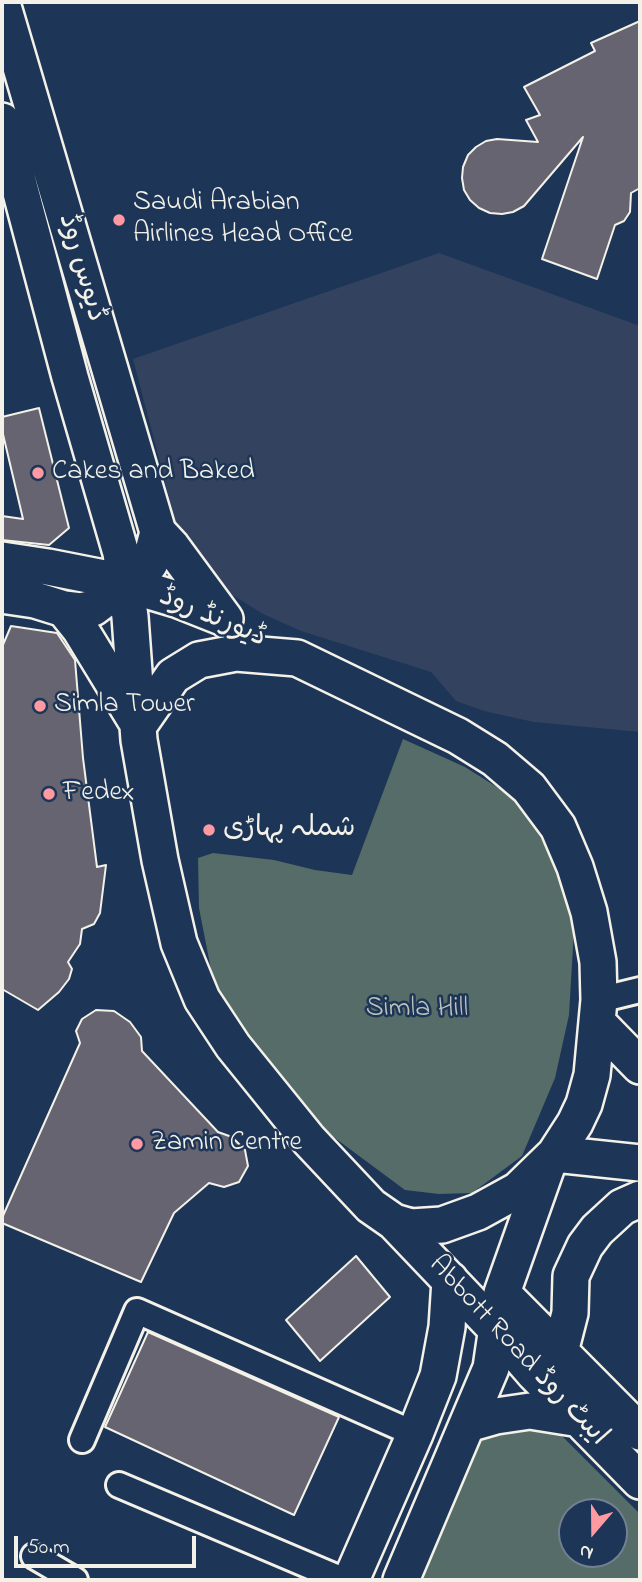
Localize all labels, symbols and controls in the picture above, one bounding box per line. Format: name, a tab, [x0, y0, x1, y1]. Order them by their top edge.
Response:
place label: Saudi Arabian Airlines Head Office	[133, 187, 353, 253]
street label: ڈیوس روڈ	[49, 210, 111, 326]
marker: Saudi Arabian Airlines Head Office	[111, 212, 127, 228]
place label: Cakes and Baked	[52, 456, 255, 490]
marker: Cakes and Baked	[30, 465, 46, 481]
street label: ڈیورنڈ روڈ	[153, 581, 271, 657]
place label: Simla Tower	[54, 689, 195, 723]
marker: Simla Tower	[32, 698, 48, 714]
place label: Fedex	[63, 777, 135, 811]
marker: Fedex	[41, 786, 57, 802]
place label: شملہ پہاڑی	[223, 813, 355, 847]
marker: شملہ پہاڑی	[201, 822, 217, 838]
park label: Simla Hill	[366, 993, 468, 1027]
place label: Zamin Centre	[151, 1127, 302, 1161]
marker: Zamin Centre	[129, 1136, 145, 1152]
street label: Abbott Road ایبٹ روڈ	[420, 1250, 614, 1454]
north arrow	[558, 1498, 628, 1568]
scale bar	[18, 1522, 200, 1566]
text: 50 m	[27, 1533, 70, 1563]
text: N	[576, 1536, 597, 1566]

